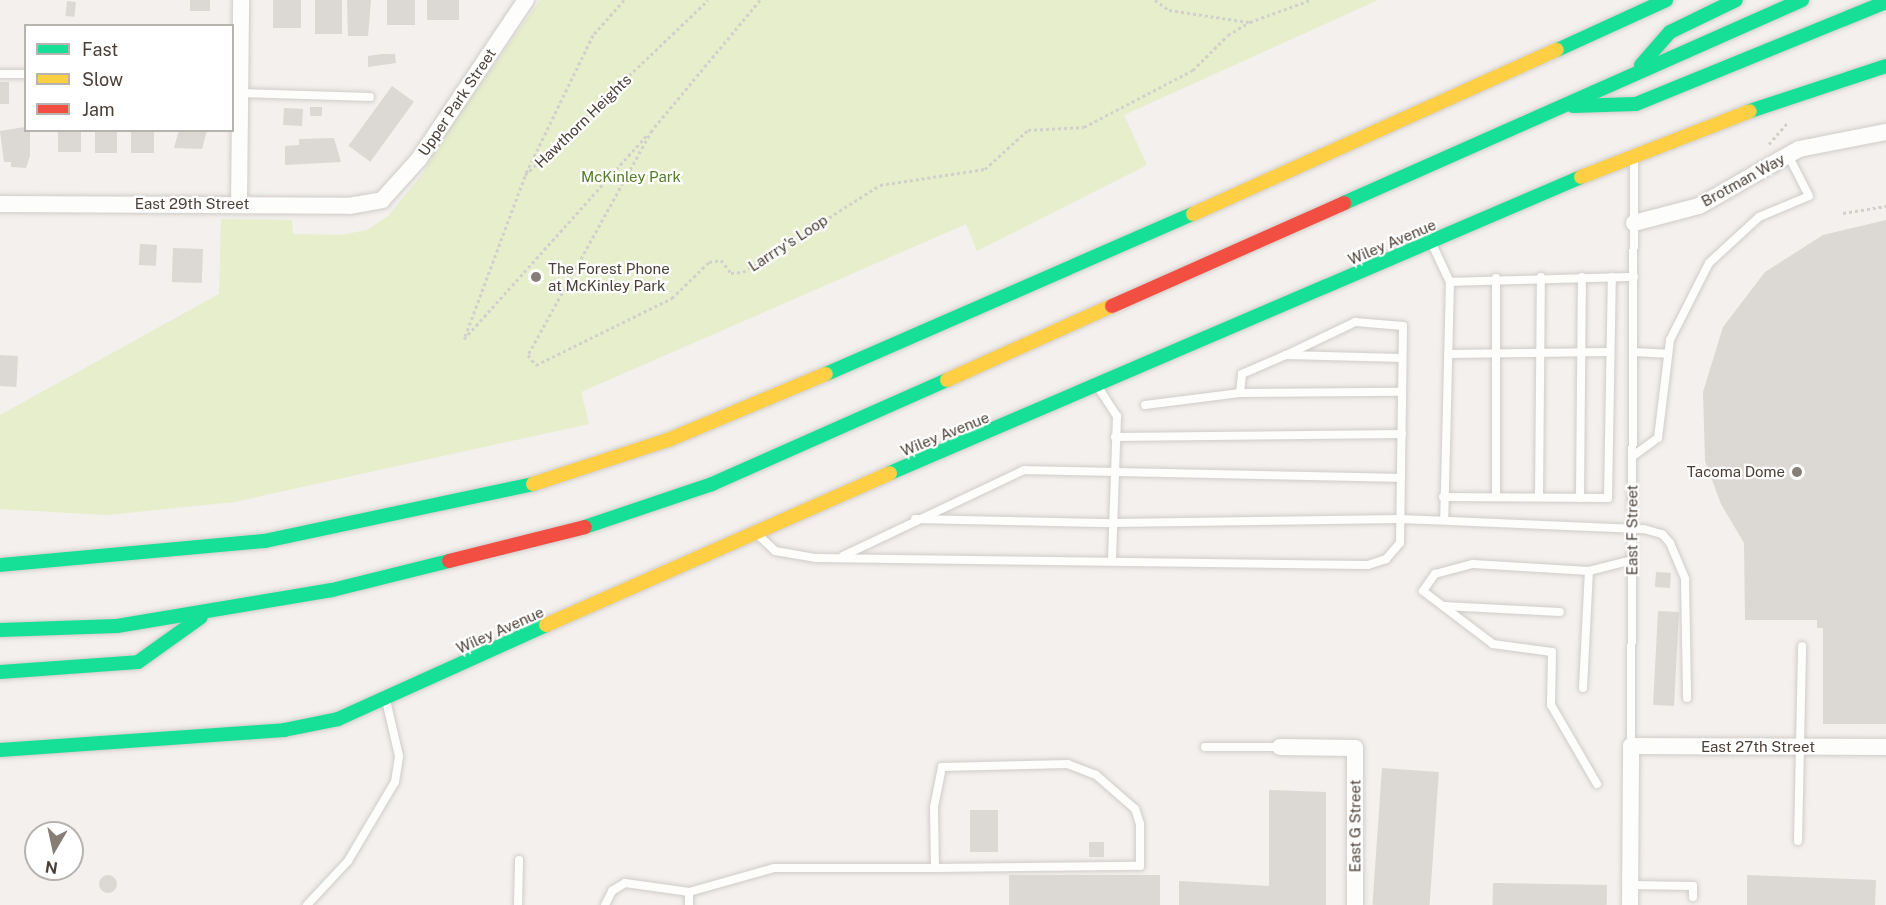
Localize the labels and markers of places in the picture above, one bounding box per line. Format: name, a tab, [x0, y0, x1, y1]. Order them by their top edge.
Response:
place label: The Forest Phone at McKinley Park	[548, 259, 670, 294]
marker: The Forest Phone at McKinley Park	[529, 270, 543, 284]
place label: Tacoma Dome	[1687, 463, 1785, 481]
marker: Tacoma Dome	[1790, 465, 1804, 479]

